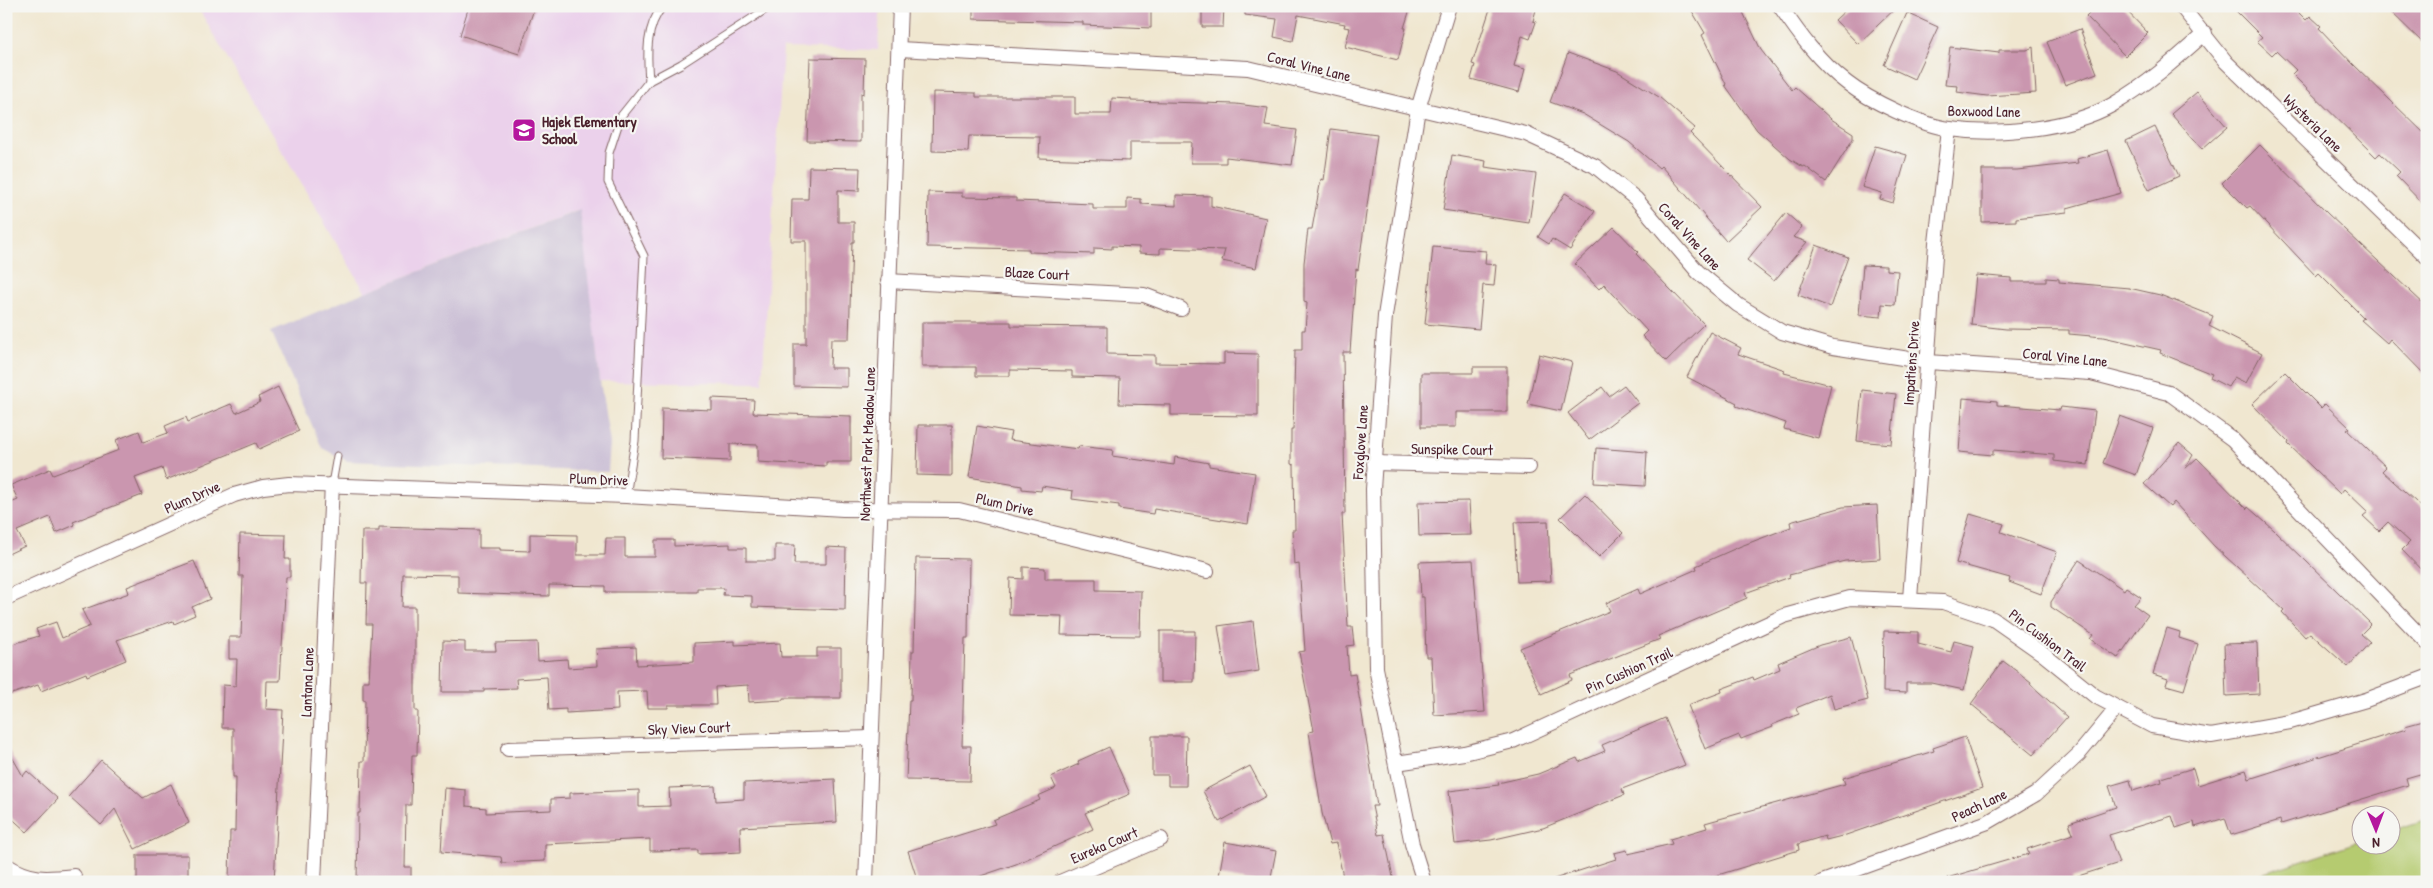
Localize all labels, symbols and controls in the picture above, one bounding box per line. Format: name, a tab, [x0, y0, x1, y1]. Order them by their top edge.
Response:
street label: Coral Vine Lane	[1265, 45, 1353, 87]
street label: Wysteria Lane	[2279, 89, 2347, 157]
street label: Boxwood Lane	[1947, 100, 2021, 122]
place label: Hajek Elementary School	[542, 111, 637, 149]
school or university icon: Hajek Elementary School	[511, 117, 537, 143]
street label: Coral Vine Lane	[1654, 197, 1726, 275]
street label: Blaze Court	[1004, 261, 1071, 285]
street label: Impatiens Drive	[1898, 320, 1924, 406]
street label: Coral Vine Lane	[2021, 342, 2109, 372]
street label: Northwest Park Meadow Lane	[854, 366, 880, 522]
street label: Foxglove Lane	[1347, 404, 1373, 481]
street label: Sunspike Court	[1411, 438, 1494, 460]
street label: Plum Drive	[569, 467, 629, 491]
street label: Plum Drive	[161, 475, 223, 519]
street label: Plum Drive	[974, 487, 1036, 521]
street label: Pin Cushion Trail	[2005, 604, 2091, 676]
street label: Pin Cushion Trail	[1582, 642, 1676, 698]
street label: Lantana Lane	[295, 647, 319, 717]
street label: Sky View Court	[648, 716, 731, 740]
street label: Peach Lane	[1948, 783, 2010, 827]
north arrow	[2350, 806, 2400, 856]
street label: Eureka Court	[1067, 821, 1142, 869]
text: N	[2372, 834, 2380, 853]

